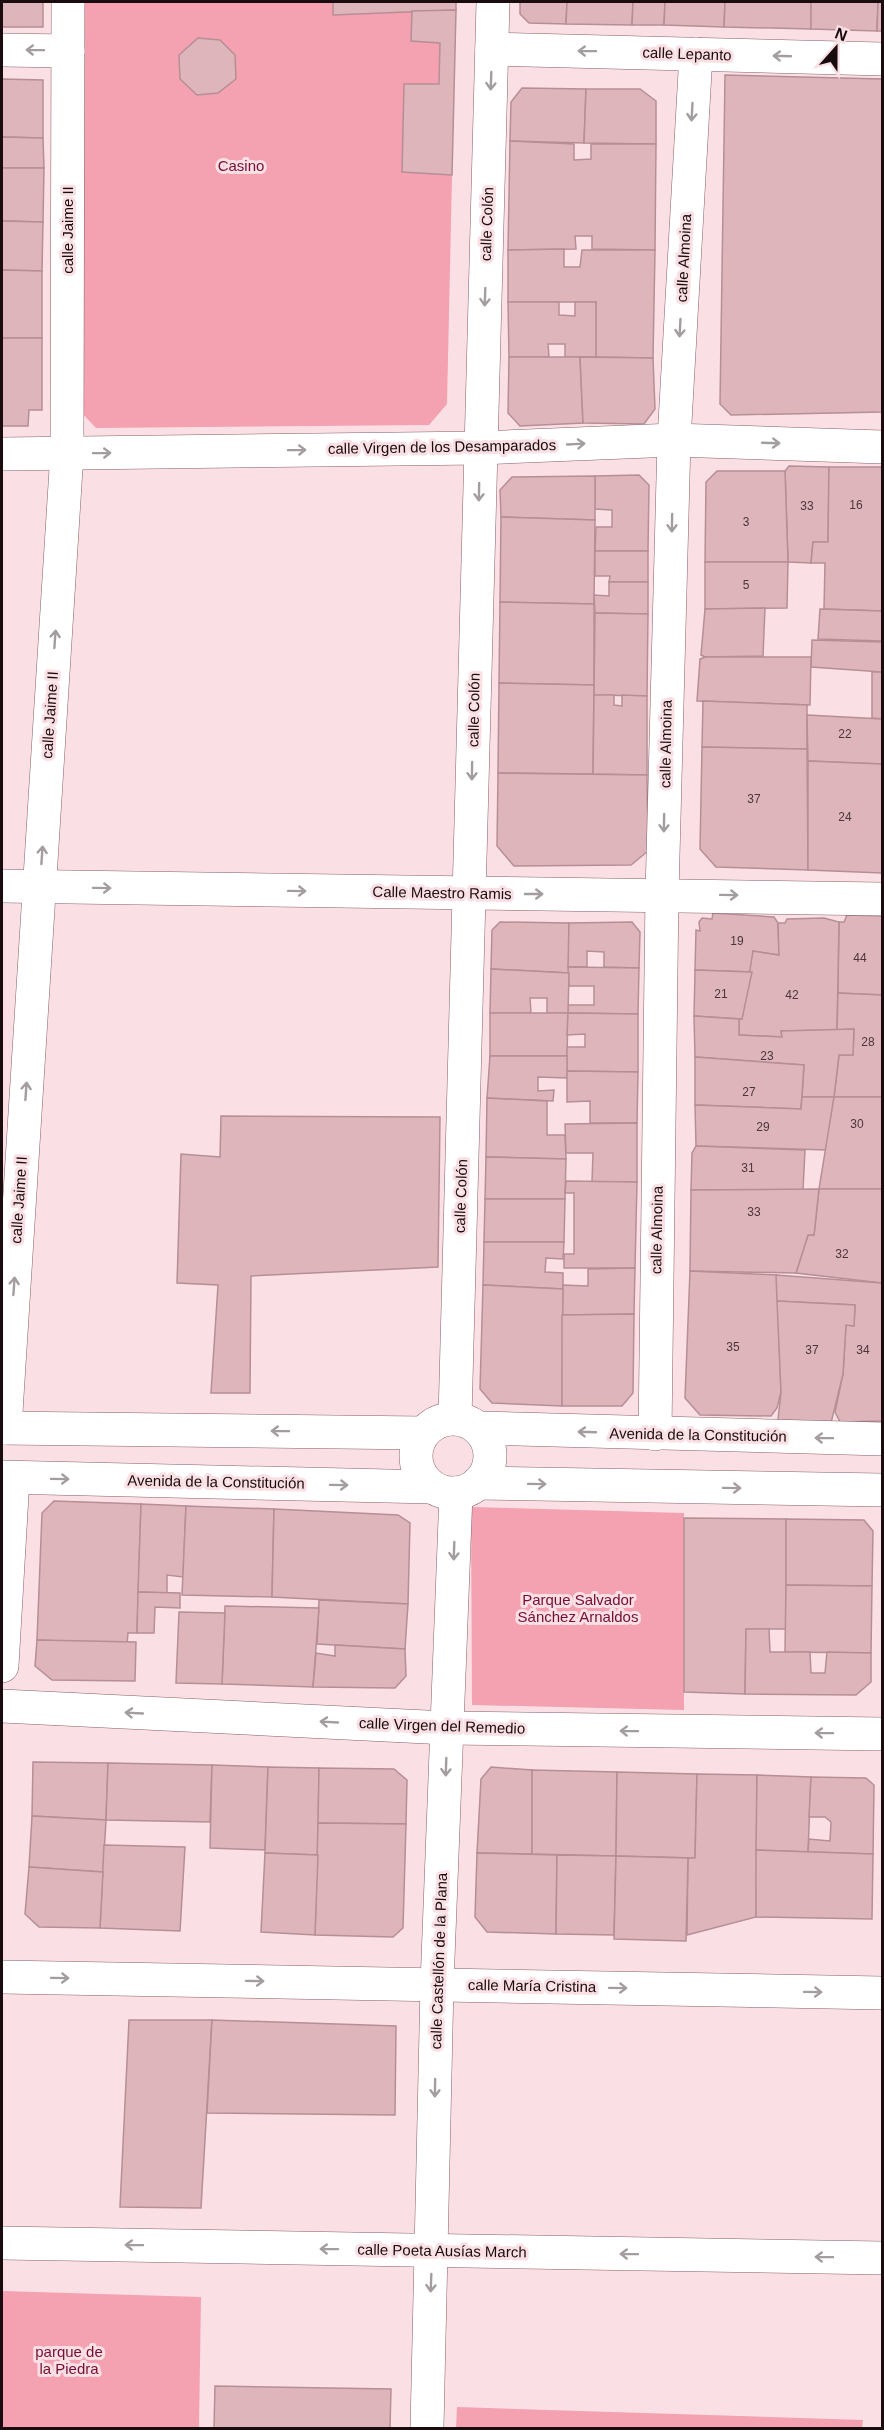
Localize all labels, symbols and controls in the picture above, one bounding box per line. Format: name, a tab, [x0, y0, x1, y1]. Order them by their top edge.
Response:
north arrow	[806, 18, 866, 78]
text: N	[833, 24, 850, 44]
street label: calle Lepanto	[642, 43, 732, 64]
one-way arrow	[25, 45, 45, 56]
one-way arrow	[578, 45, 598, 57]
one-way arrow	[773, 51, 793, 62]
one-way arrow	[485, 70, 497, 90]
one-way arrow	[687, 102, 698, 122]
park label: Casino	[218, 157, 264, 174]
street label: calle Jaime II	[59, 186, 76, 274]
street label: calle Colón	[477, 187, 496, 261]
street label: calle Almoina	[673, 213, 694, 303]
one-way arrow	[479, 286, 490, 306]
one-way arrow	[675, 317, 686, 337]
street label: calle Virgen de los Desamparados	[328, 436, 556, 457]
one-way arrow	[760, 437, 780, 448]
one-way arrow	[565, 438, 585, 449]
one-way arrow	[286, 444, 306, 456]
one-way arrow	[91, 447, 111, 458]
one-way arrow	[473, 481, 485, 501]
house number: 16	[849, 498, 863, 512]
house number: 33	[800, 499, 814, 513]
one-way arrow	[666, 512, 677, 532]
house number: 3	[743, 515, 750, 529]
house number: 5	[743, 578, 750, 592]
one-way arrow	[50, 629, 61, 649]
street label: calle Jaime II	[38, 671, 61, 759]
street label: calle Colón	[464, 673, 483, 747]
street label: calle Almoina	[656, 699, 675, 788]
house number: 22	[838, 727, 852, 741]
one-way arrow	[467, 760, 478, 780]
house number: 37	[747, 792, 761, 806]
house number: 24	[838, 810, 852, 824]
one-way arrow	[658, 812, 670, 832]
one-way arrow	[36, 845, 47, 865]
one-way arrow	[91, 882, 111, 894]
street label: Calle Maestro Ramis	[372, 883, 512, 902]
one-way arrow	[286, 885, 306, 897]
one-way arrow	[523, 888, 543, 900]
one-way arrow	[718, 890, 738, 901]
house number: 19	[730, 934, 744, 948]
house number: 44	[853, 951, 867, 965]
house number: 21	[714, 987, 728, 1001]
house number: 42	[785, 988, 799, 1002]
house number: 28	[861, 1035, 875, 1049]
house number: 23	[760, 1049, 774, 1063]
one-way arrow	[21, 1082, 32, 1102]
house number: 27	[742, 1085, 756, 1099]
house number: 30	[850, 1117, 864, 1131]
house number: 29	[756, 1120, 770, 1134]
street label: calle Jaime II	[7, 1156, 30, 1244]
street label: calle Colón	[451, 1159, 470, 1233]
house number: 31	[741, 1161, 755, 1175]
street label: calle Almoina	[647, 1185, 666, 1274]
house number: 33	[747, 1205, 761, 1219]
house number: 32	[835, 1247, 849, 1261]
one-way arrow	[9, 1276, 20, 1296]
house number: 35	[726, 1340, 740, 1354]
house number: 37	[805, 1343, 819, 1357]
house number: 34	[856, 1343, 870, 1357]
street label: Avenida de la Constitución	[609, 1424, 787, 1445]
one-way arrow	[271, 1425, 291, 1437]
one-way arrow	[578, 1426, 598, 1437]
one-way arrow	[815, 1432, 835, 1444]
street label: Avenida de la Constitución	[127, 1471, 305, 1492]
one-way arrow	[49, 1473, 69, 1485]
one-way arrow	[328, 1479, 348, 1491]
one-way arrow	[526, 1479, 546, 1490]
one-way arrow	[721, 1483, 741, 1494]
one-way arrow	[448, 1541, 459, 1561]
park label: Parque Salvador Sánchez Arnaldos	[518, 1591, 638, 1625]
one-way arrow	[125, 1707, 145, 1718]
street label: calle Virgen del Remedio	[359, 1714, 526, 1737]
one-way arrow	[320, 1717, 340, 1728]
one-way arrow	[620, 1725, 640, 1736]
one-way arrow	[815, 1727, 835, 1739]
one-way arrow	[440, 1757, 451, 1777]
street label: calle Castellón de la Plana	[427, 1872, 450, 2050]
one-way arrow	[49, 1972, 69, 1984]
one-way arrow	[244, 1976, 264, 1987]
street label: calle María Cristina	[468, 1976, 597, 1995]
one-way arrow	[607, 1982, 627, 1994]
one-way arrow	[802, 1986, 822, 1997]
one-way arrow	[429, 2077, 441, 2097]
one-way arrow	[125, 2239, 145, 2251]
street label: calle Poeta Ausías March	[357, 2241, 527, 2260]
one-way arrow	[320, 2243, 340, 2254]
one-way arrow	[620, 2248, 640, 2260]
one-way arrow	[815, 2251, 835, 2263]
one-way arrow	[425, 2272, 437, 2292]
park label: parque de la Piedra	[35, 2343, 103, 2377]

